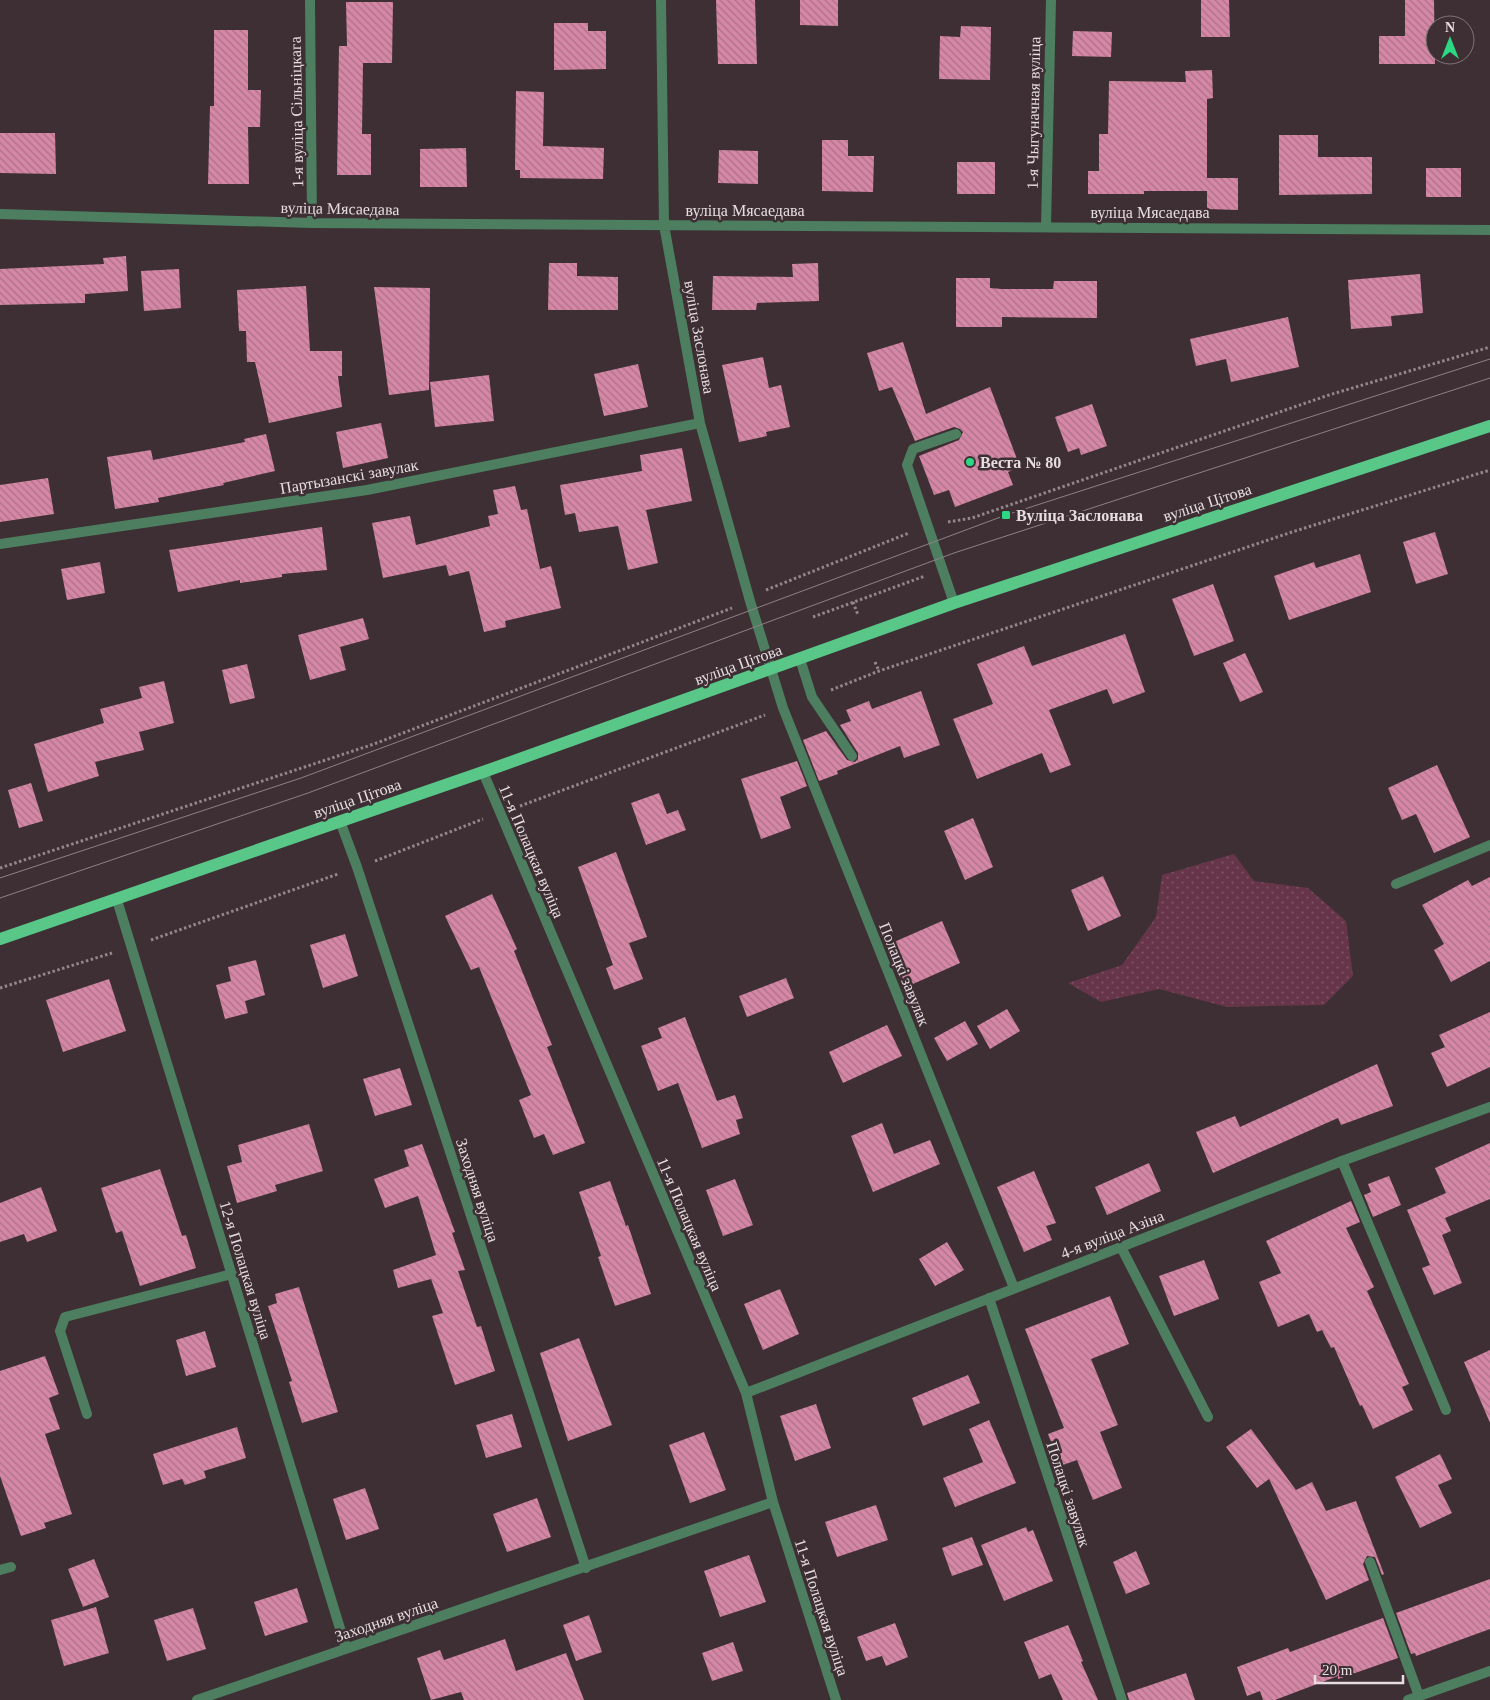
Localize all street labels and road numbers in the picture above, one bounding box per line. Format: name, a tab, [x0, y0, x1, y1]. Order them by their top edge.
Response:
street label: 1-я вуліца Сільніцкага	[287, 36, 307, 188]
street label: 1-я Чыгуначная вуліца	[1024, 36, 1044, 190]
street label: вуліца Мясаедава	[280, 199, 400, 219]
street label: вуліца Мясаедава	[686, 202, 804, 220]
street label: вуліца Мясаедава	[1091, 204, 1209, 222]
street label: вуліца Заслонава	[680, 279, 718, 395]
street label: Партызанскі завулак	[279, 456, 420, 498]
street label: вуліца Цітова	[1161, 480, 1254, 526]
street label: вуліца Цітова	[692, 641, 784, 689]
street label: вуліца Цітова	[311, 776, 404, 822]
street label: 11-я Полацкая вуліца	[495, 782, 567, 921]
street label: Полацкі завулак	[875, 920, 933, 1029]
street label: Заходняя вуліца	[452, 1136, 502, 1244]
street label: 11-я Полацкая вуліца	[653, 1155, 725, 1294]
street label: 12-я Полацкая вуліца	[215, 1199, 275, 1342]
street label: 4-я вуліца Азіна	[1058, 1207, 1167, 1263]
street label: Полацкі завулак	[1043, 1439, 1094, 1550]
street label: 11-я Полацкая вуліца	[790, 1536, 852, 1678]
street label: Заходняя вуліца	[332, 1594, 440, 1646]

